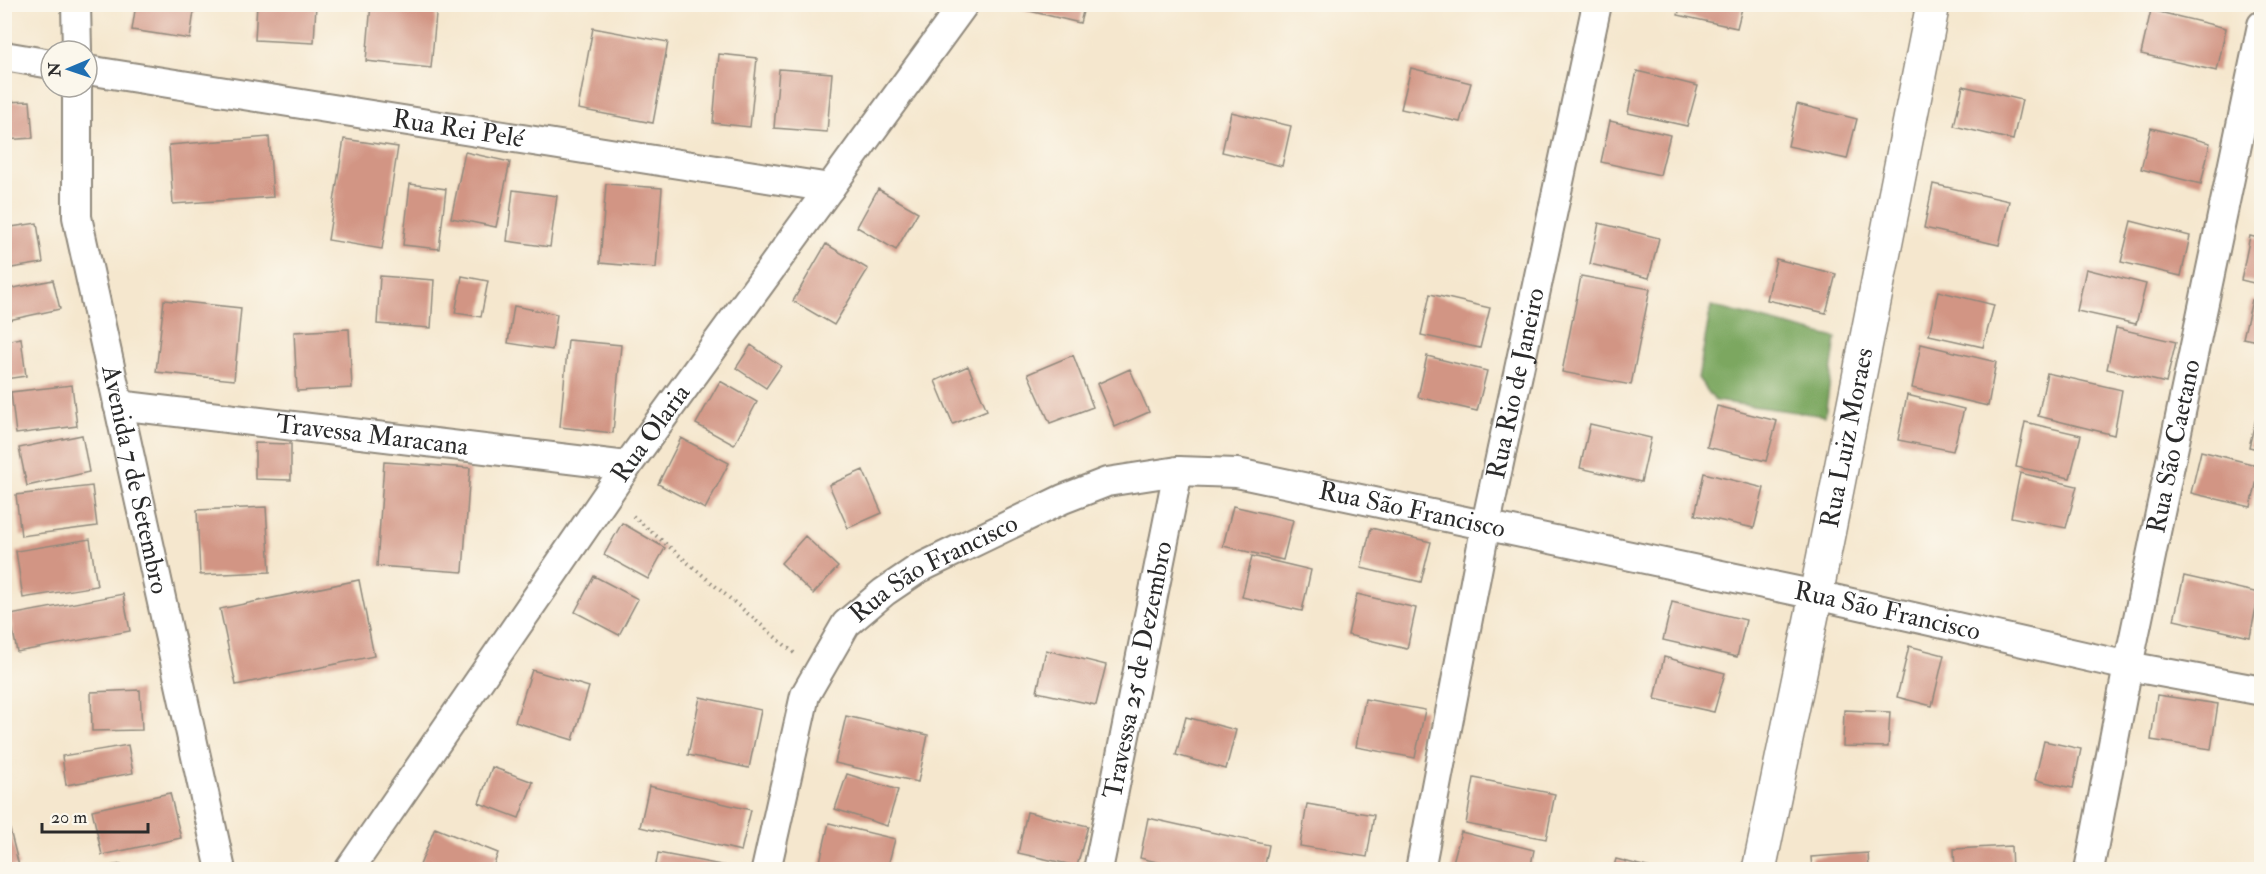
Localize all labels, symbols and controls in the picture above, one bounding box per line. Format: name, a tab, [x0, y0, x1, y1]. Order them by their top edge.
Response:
north arrow	[39, 39, 99, 99]
text: N	[45, 61, 65, 78]
street label: Rua Rei Pelé	[390, 103, 526, 155]
street label: Rua Rio de Janeiro	[1480, 285, 1552, 482]
street label: Rua Luiz Moraes	[1814, 345, 1881, 531]
street label: Rua São Caetano	[2140, 357, 2208, 536]
street label: Avenida 7 de Setembro	[94, 361, 176, 597]
street label: Rua Olaria	[605, 378, 698, 488]
street label: Travessa Maracana	[274, 408, 471, 463]
street label: Rua São Francisco	[1316, 475, 1508, 545]
street label: Rua São Francisco	[843, 507, 1023, 630]
street label: Travessa 25 de Dezembro	[1097, 538, 1180, 802]
street label: Rua São Francisco	[1791, 575, 1984, 648]
scale bar	[42, 796, 148, 834]
text: 20 m	[51, 806, 87, 829]

